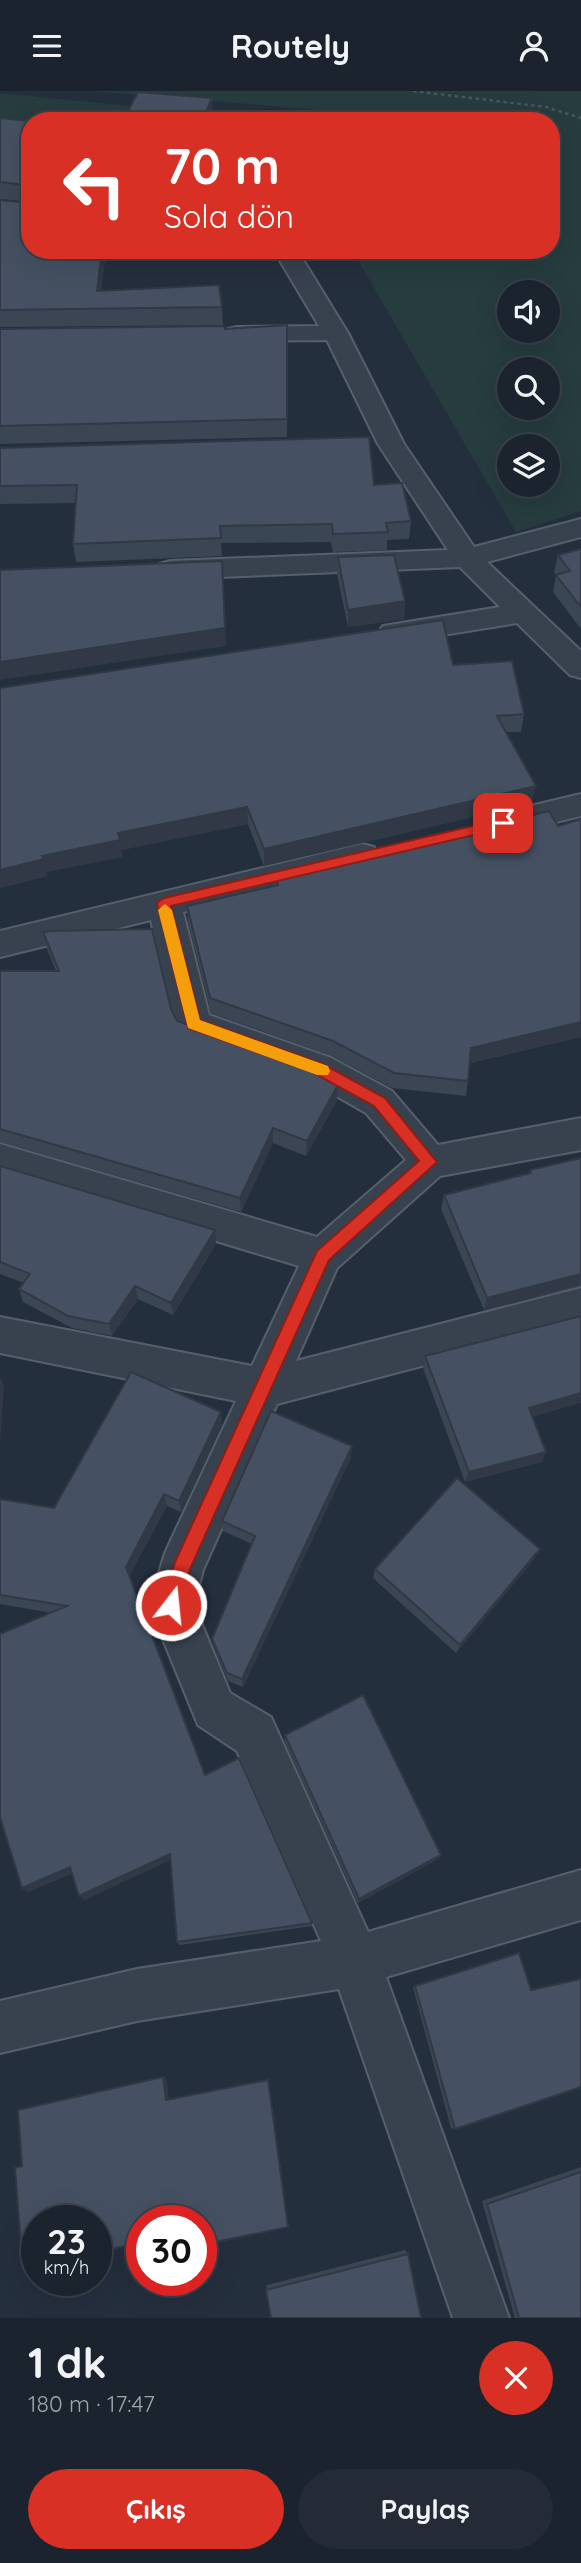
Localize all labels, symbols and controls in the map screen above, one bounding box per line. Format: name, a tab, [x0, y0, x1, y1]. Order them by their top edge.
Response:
text: Routely	[231, 26, 350, 66]
icon: menu	[28, 27, 66, 65]
icon: person	[515, 27, 553, 65]
text: 70 m	[164, 135, 280, 196]
icon: left	[49, 140, 140, 231]
text: Sola dön	[164, 196, 294, 236]
map controls	[497, 280, 560, 497]
button: sound	[497, 280, 560, 343]
button: search	[497, 357, 560, 420]
button: layers	[497, 434, 560, 497]
pin	[473, 793, 533, 853]
icon: arrive	[484, 804, 522, 842]
position arrow	[134, 1568, 208, 1642]
speed limit sign: 30	[126, 2205, 217, 2296]
text: 23	[47, 2219, 86, 2263]
text: km/h	[44, 2256, 89, 2279]
text: 1 dk	[28, 2336, 106, 2389]
button: close	[479, 2341, 553, 2415]
text: 180 m · 17:47	[28, 2389, 155, 2418]
button: Çıkış	[28, 2469, 284, 2549]
button: Paylaş	[298, 2469, 553, 2549]

